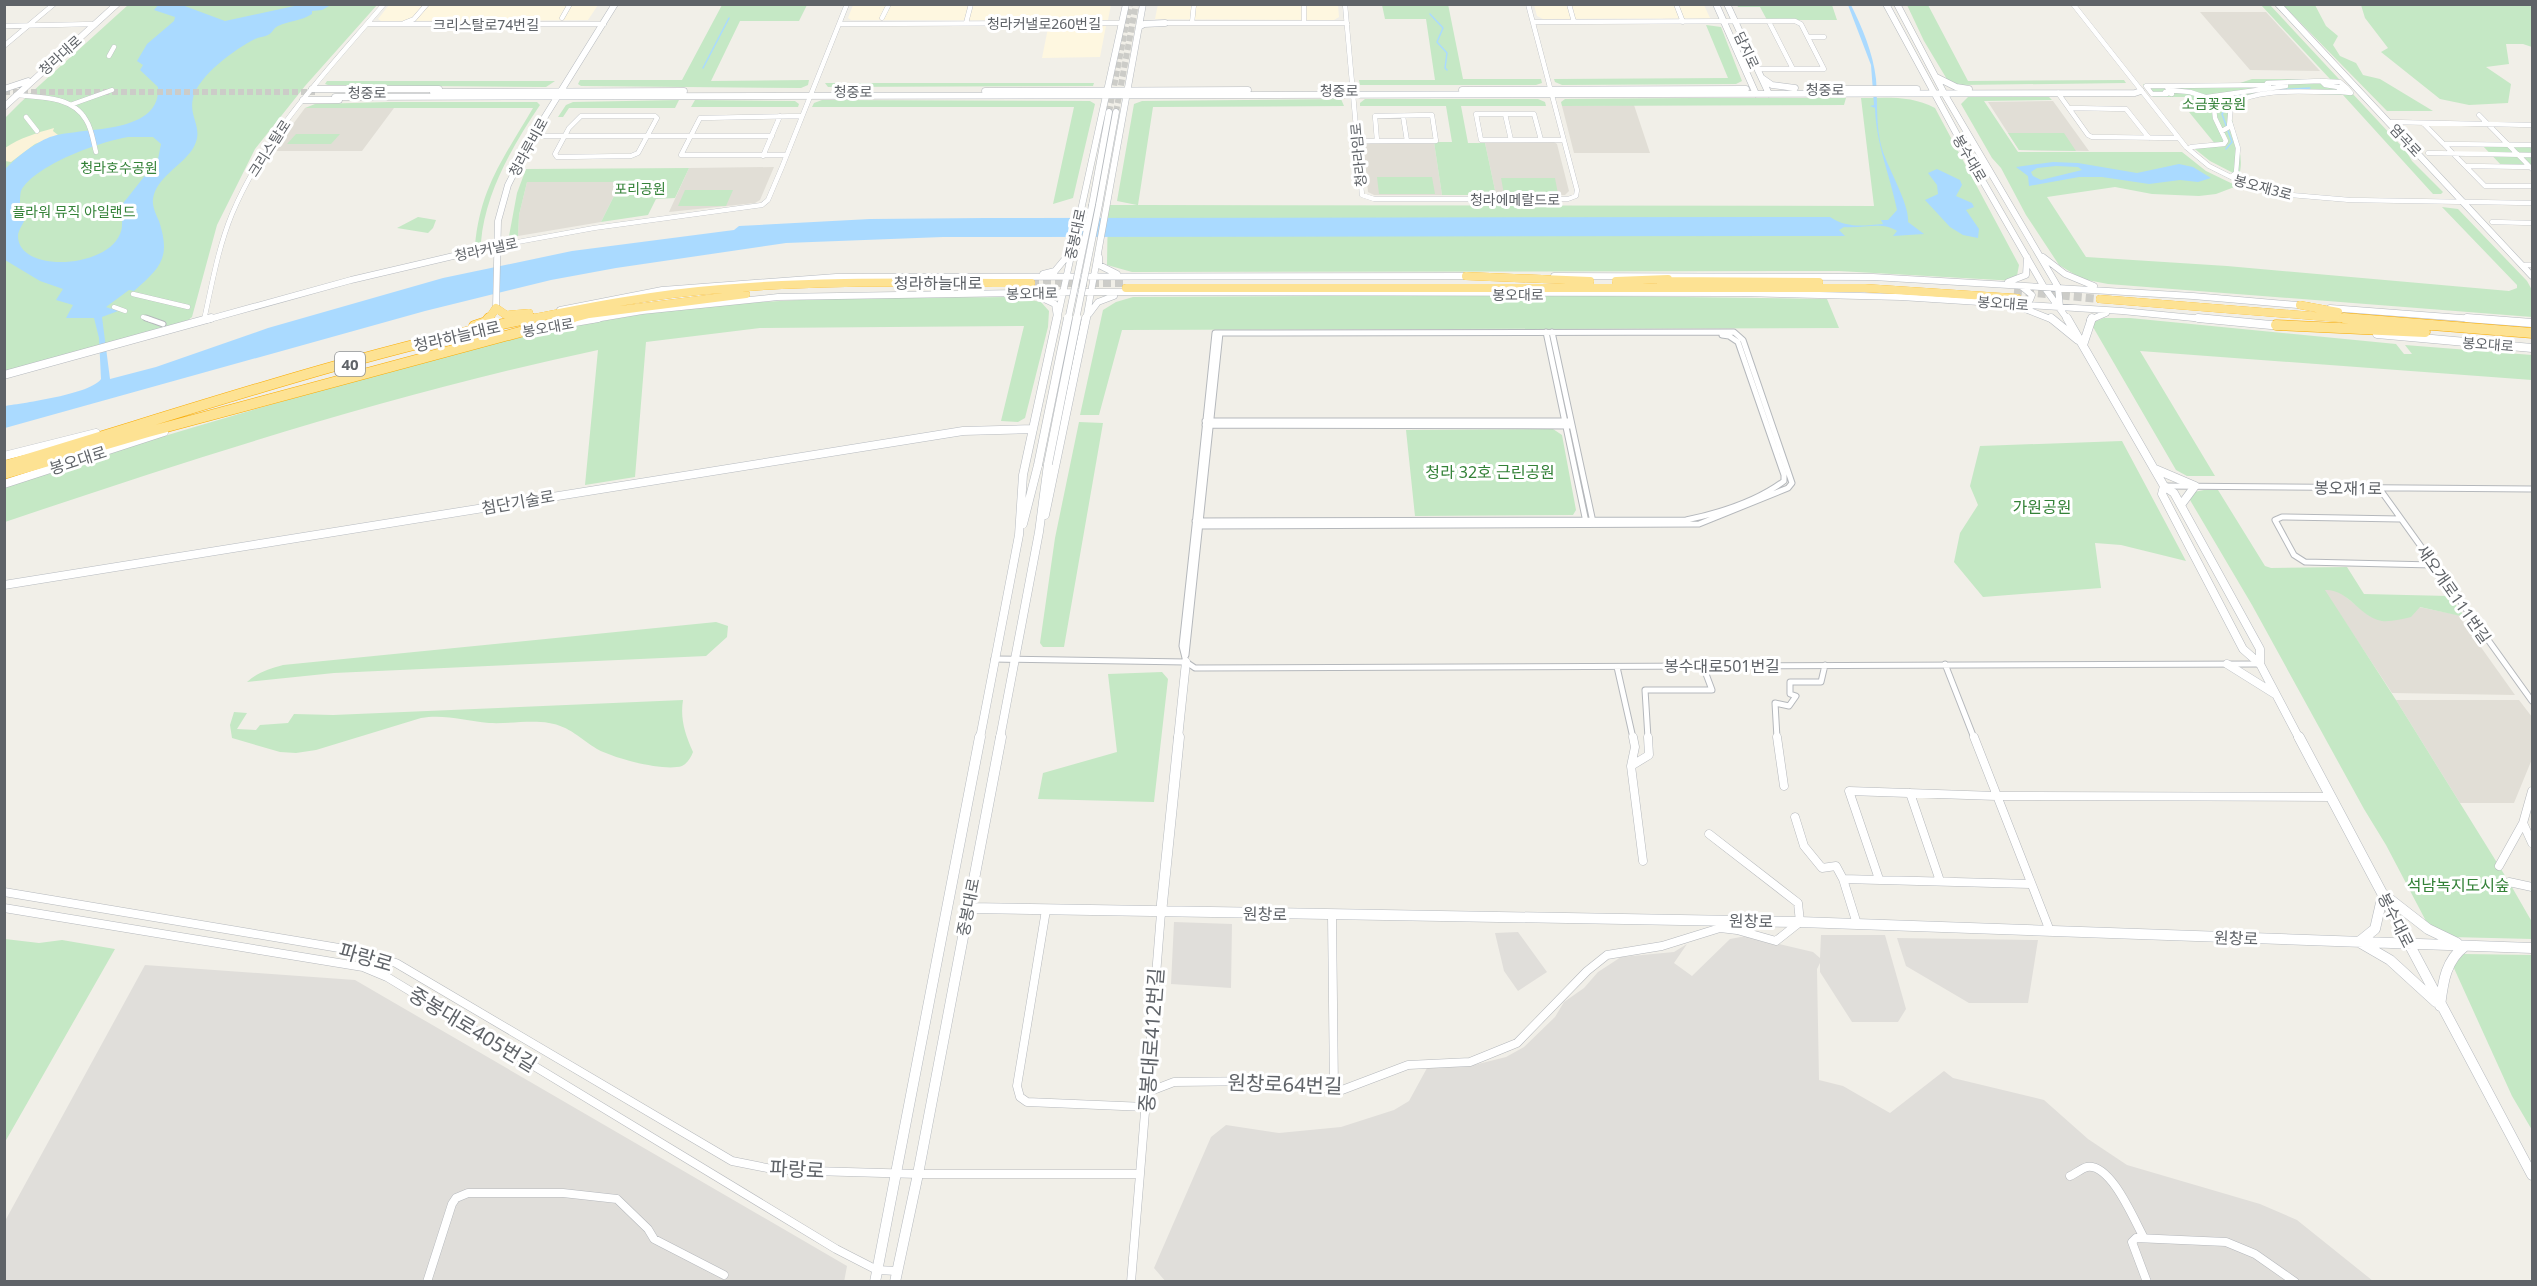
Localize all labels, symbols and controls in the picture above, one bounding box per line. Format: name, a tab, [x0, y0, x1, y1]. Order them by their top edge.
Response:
street label: 청라커낼로260번길	[987, 14, 1101, 33]
street label: 크리스탈로74번길	[433, 15, 539, 34]
street label: 담지로	[1730, 28, 1764, 72]
street label: 청라대로	[34, 31, 86, 79]
street label: 청중로	[1806, 80, 1844, 99]
street label: 청중로	[1320, 81, 1358, 100]
street label: 청중로	[834, 82, 872, 101]
street label: 청중로	[348, 83, 386, 102]
park label: 소금꽃공원	[2182, 94, 2246, 113]
street label: 청라루비로	[504, 114, 552, 180]
street label: 크리스탈로	[243, 116, 295, 180]
street label: 염곡로	[2386, 119, 2426, 161]
street label: 청라라임로	[1346, 122, 1370, 188]
street label: 봉수대로	[1949, 131, 1991, 185]
park label: 청라호수공원	[80, 158, 158, 177]
street label: 봉오재3로	[2232, 170, 2294, 204]
park label: 포리공원	[614, 179, 666, 198]
street label: 청라에메랄드로	[1470, 190, 1560, 209]
park label: 플라워 뮤직 아일랜드	[12, 202, 136, 221]
street label: 중봉대로	[1060, 207, 1090, 261]
street label: 청라커낼로	[453, 233, 520, 265]
street label: 청라하늘대로	[894, 272, 982, 294]
street label: 봉오대로	[1006, 283, 1058, 303]
street label: 봉오대로	[1492, 285, 1544, 304]
street label: 봉오대로	[1977, 292, 2029, 314]
street label: 봉오대로	[521, 313, 575, 341]
street label: 청라하늘대로	[411, 315, 503, 357]
street label: 봉오대로	[2462, 333, 2514, 355]
road number: 40	[335, 352, 365, 376]
street label: 봉오대로	[47, 440, 110, 480]
park label: 청라 32호 근린공원	[1425, 461, 1555, 483]
street label: 봉오재1로	[2314, 476, 2382, 500]
street label: 첨단기술로	[480, 485, 556, 519]
park label: 가원공원	[2013, 496, 2071, 518]
street label: 새오개로111번길	[2412, 540, 2496, 648]
street label: 봉수대로501번길	[1664, 655, 1780, 677]
park label: 석남녹지도시숲	[2406, 874, 2510, 896]
street label: 중봉대로	[952, 876, 984, 938]
street label: 봉수대로	[2373, 889, 2419, 951]
street label: 원창로	[1243, 903, 1288, 925]
street label: 원창로	[1729, 910, 1774, 932]
street label: 원창로	[2214, 926, 2259, 950]
street label: 파랑로	[336, 936, 396, 978]
street label: 중봉대로412번길	[1132, 967, 1170, 1113]
street label: 중봉대로405번길	[404, 980, 542, 1078]
street label: 원창로64번길	[1227, 1069, 1343, 1099]
street label: 파랑로	[769, 1154, 825, 1184]

